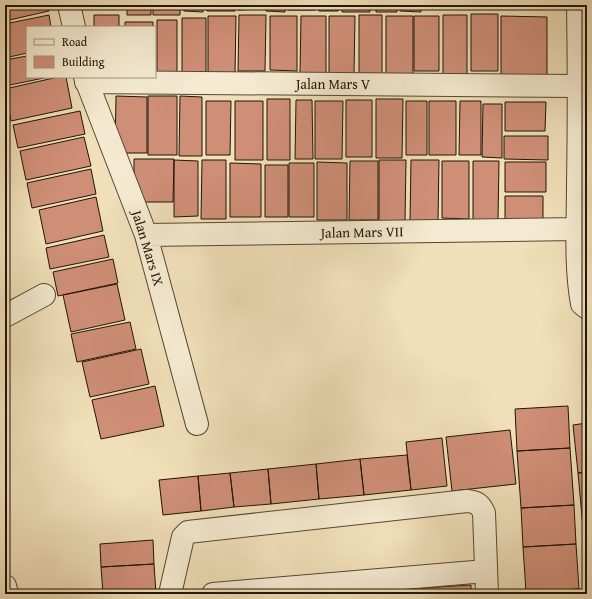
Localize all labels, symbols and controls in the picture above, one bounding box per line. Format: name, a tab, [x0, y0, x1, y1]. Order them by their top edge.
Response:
legend	[26, 26, 156, 78]
text: Road	[62, 33, 88, 50]
text: Building	[62, 53, 105, 70]
street label: Jalan Mars V	[294, 74, 370, 94]
street label: Jalan Mars IX	[126, 206, 169, 289]
street label: Jalan Mars VII	[318, 221, 404, 243]

